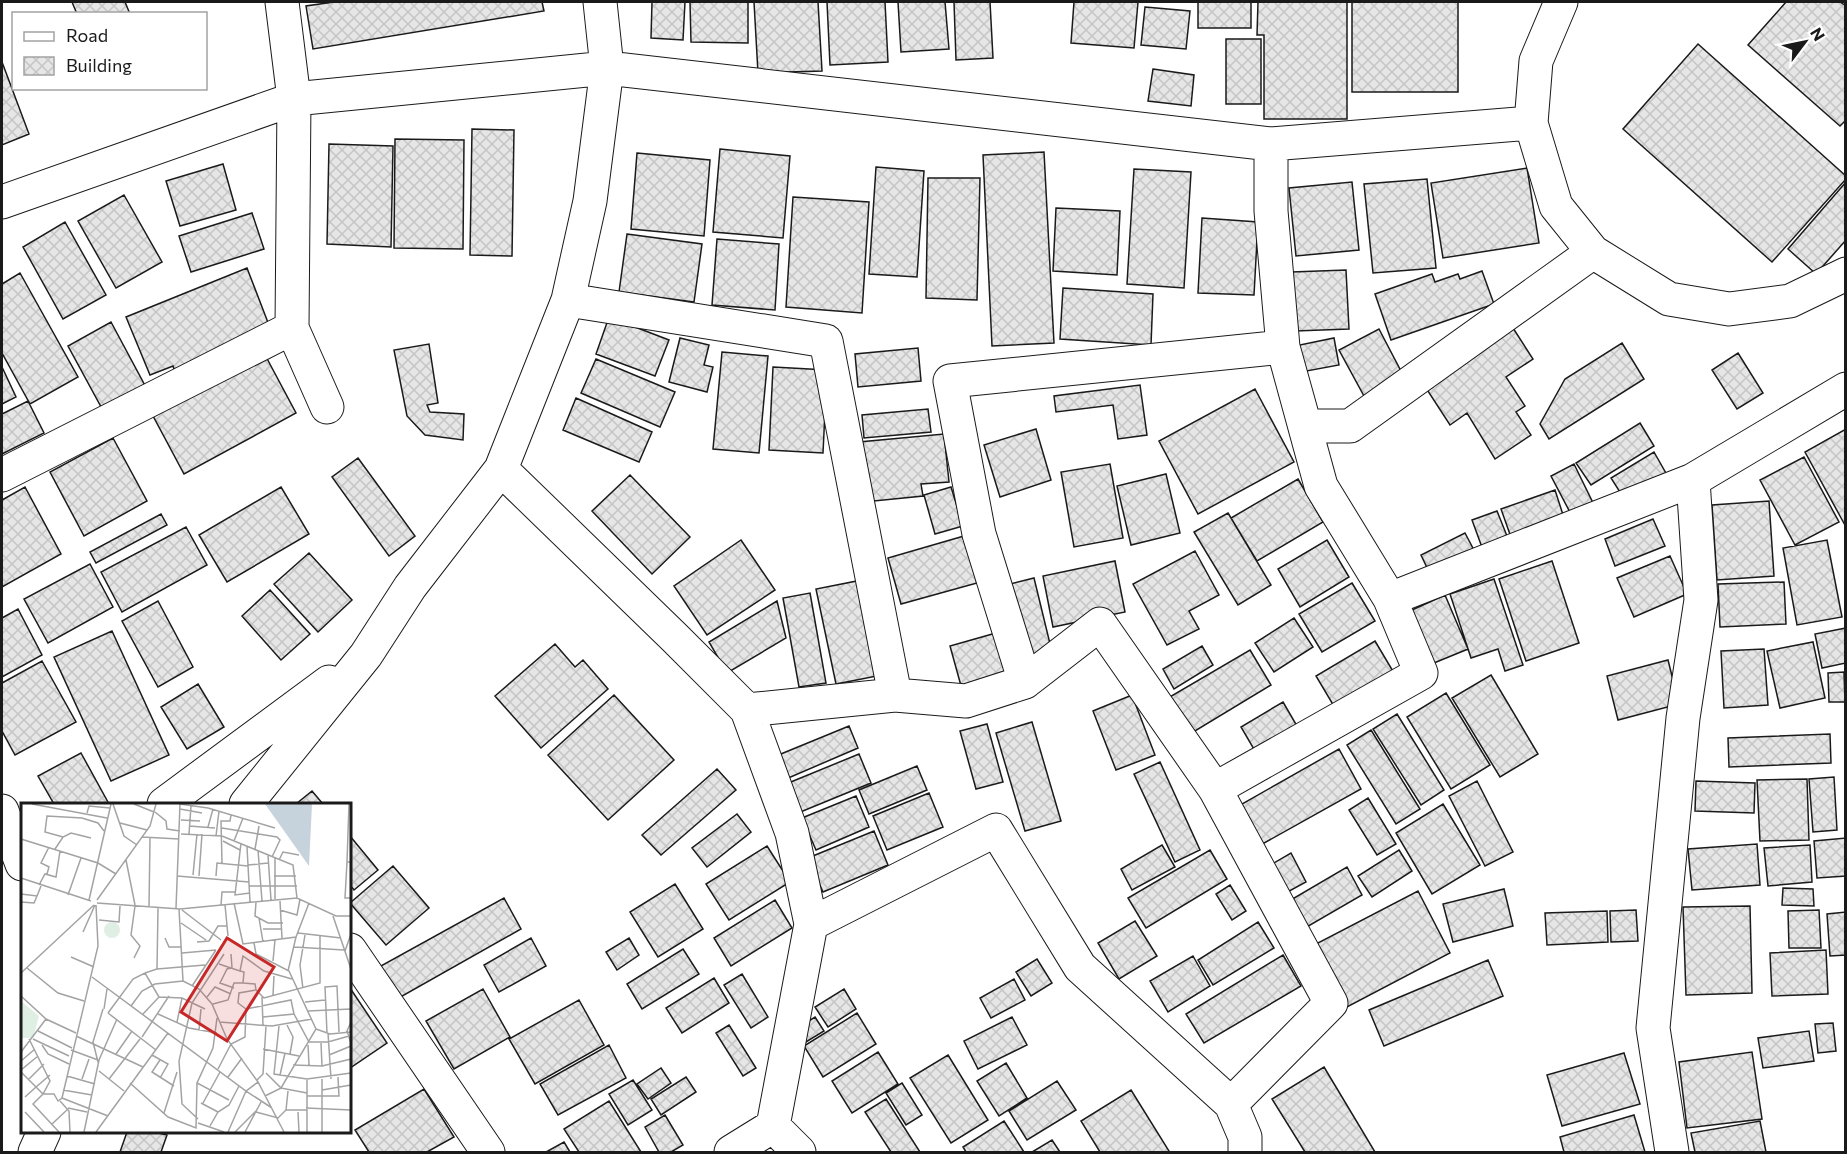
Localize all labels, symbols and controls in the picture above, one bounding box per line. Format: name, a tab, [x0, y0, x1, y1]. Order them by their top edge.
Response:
legend	[12, 12, 207, 90]
north arrow	[1775, 12, 1835, 72]
text: Road	[66, 24, 108, 46]
text: N	[1807, 24, 1829, 44]
text: Building	[66, 54, 132, 76]
inset map	[21, 803, 351, 1133]

